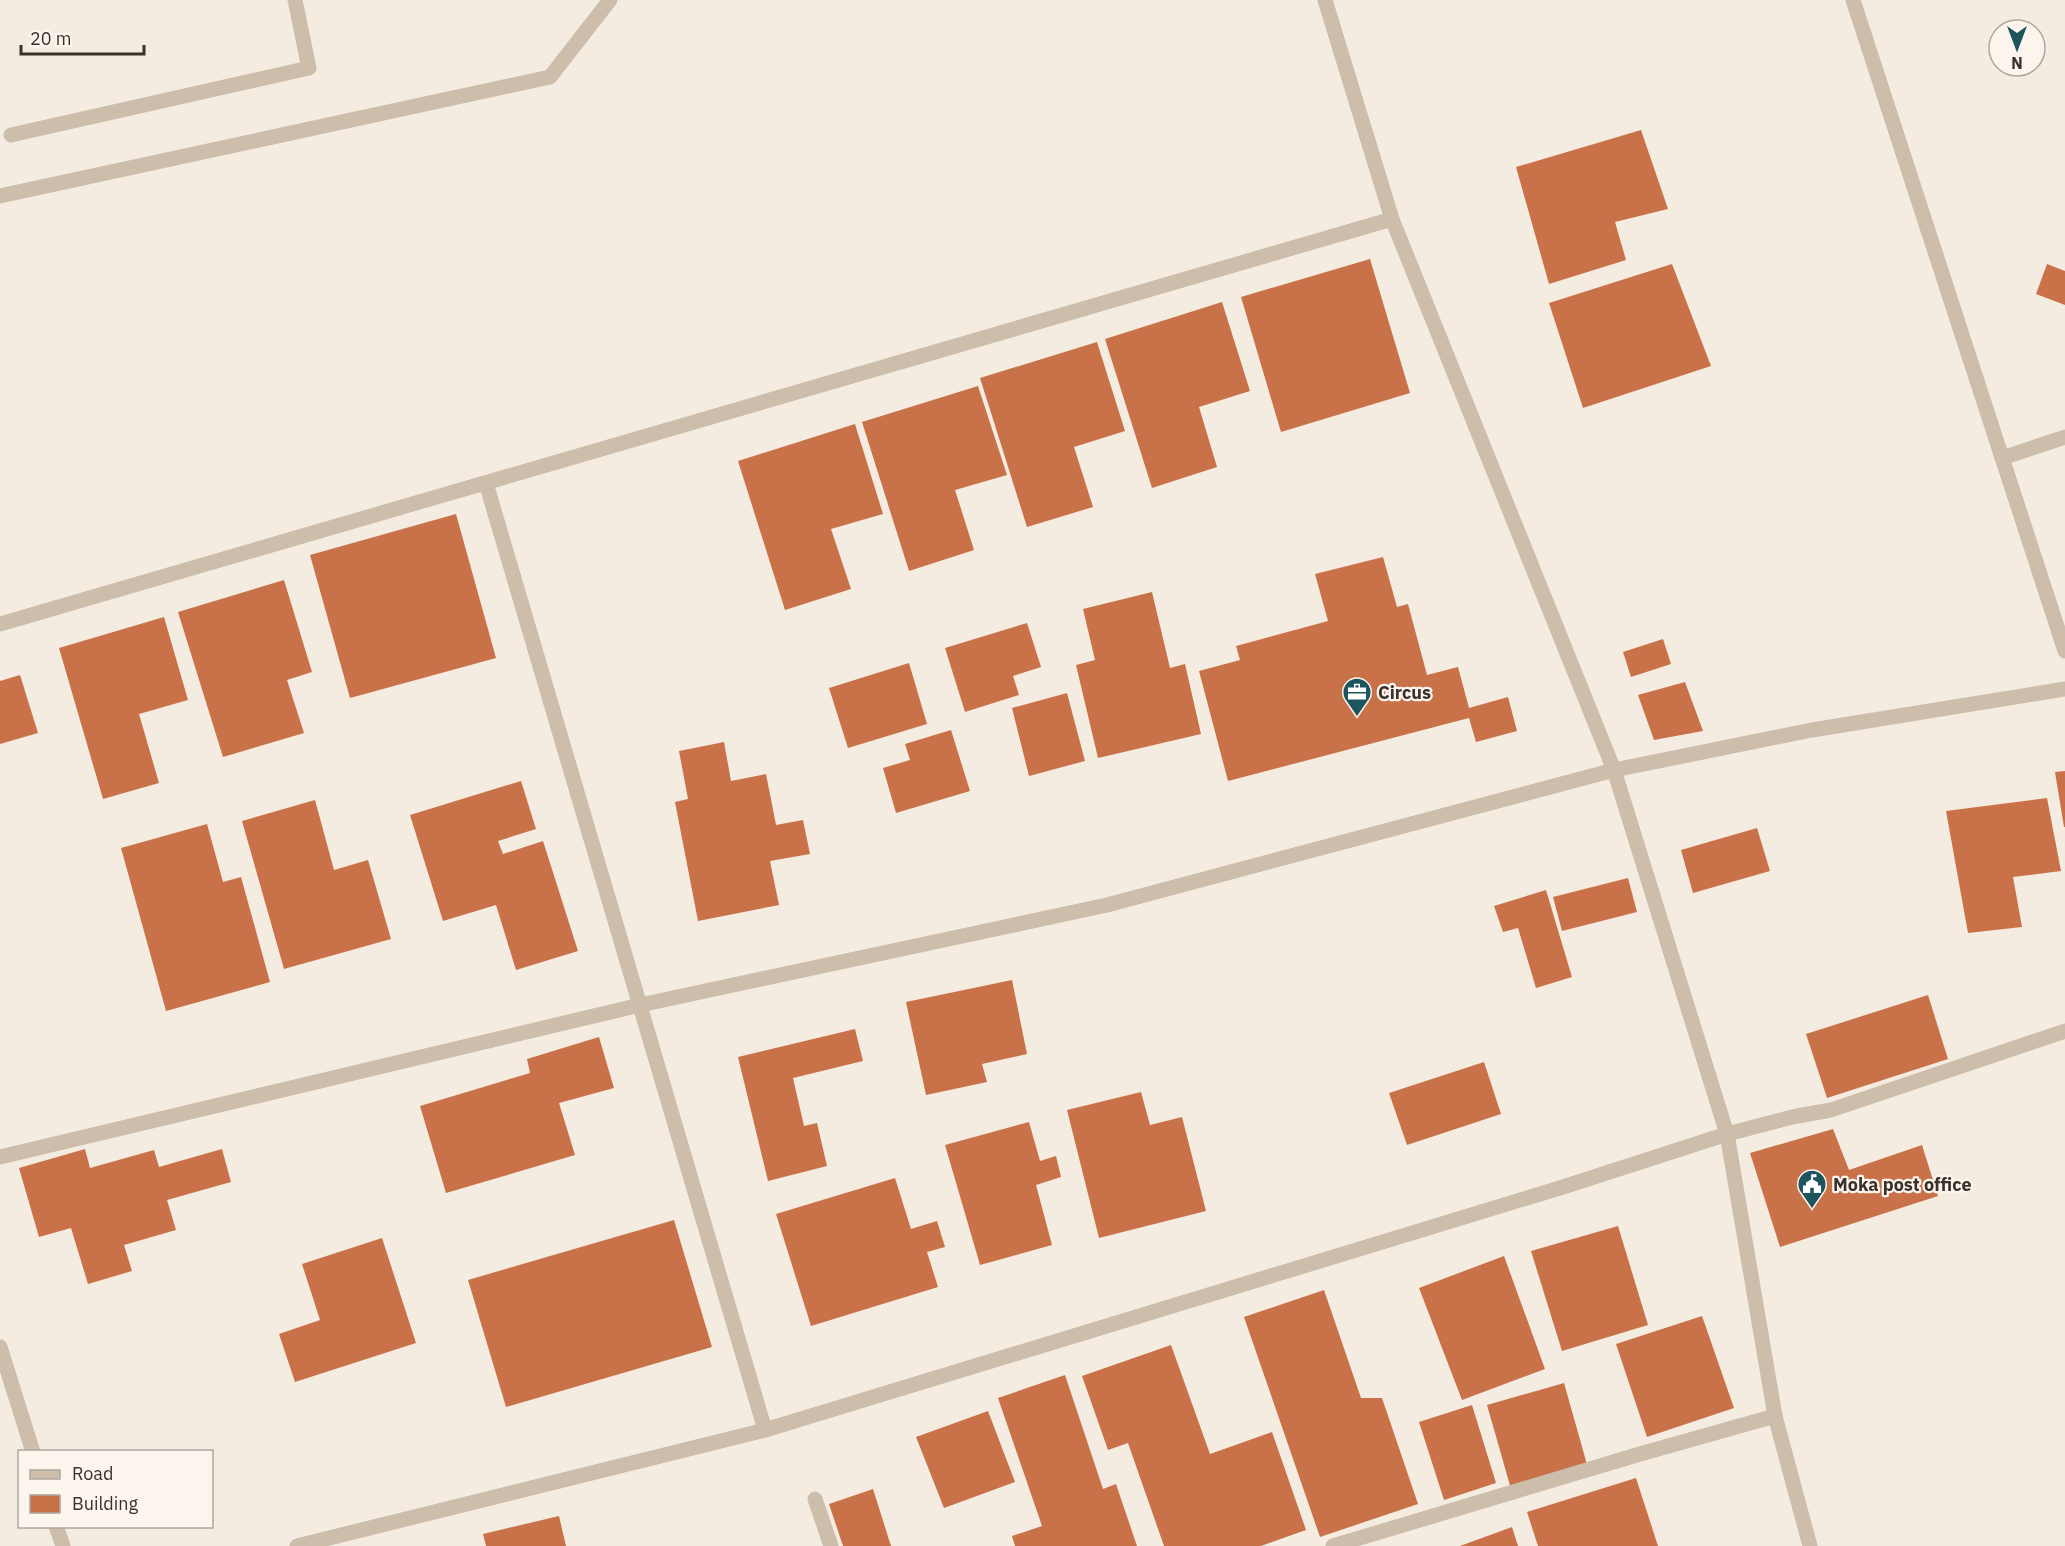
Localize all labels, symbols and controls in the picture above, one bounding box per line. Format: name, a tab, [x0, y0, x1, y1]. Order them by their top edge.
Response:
scale bar	[21, 18, 144, 56]
north arrow	[1987, 18, 2047, 78]
text: 20 m	[30, 27, 72, 50]
text: N	[2011, 53, 2023, 73]
office icon: Circus	[1341, 676, 1373, 718]
place label: Circus	[1378, 681, 1431, 704]
public building icon: Moka post office	[1796, 1168, 1828, 1210]
place label: Moka post office	[1833, 1173, 1972, 1196]
legend	[18, 1450, 213, 1528]
text: Road	[72, 1462, 113, 1485]
text: Building	[72, 1492, 139, 1515]

